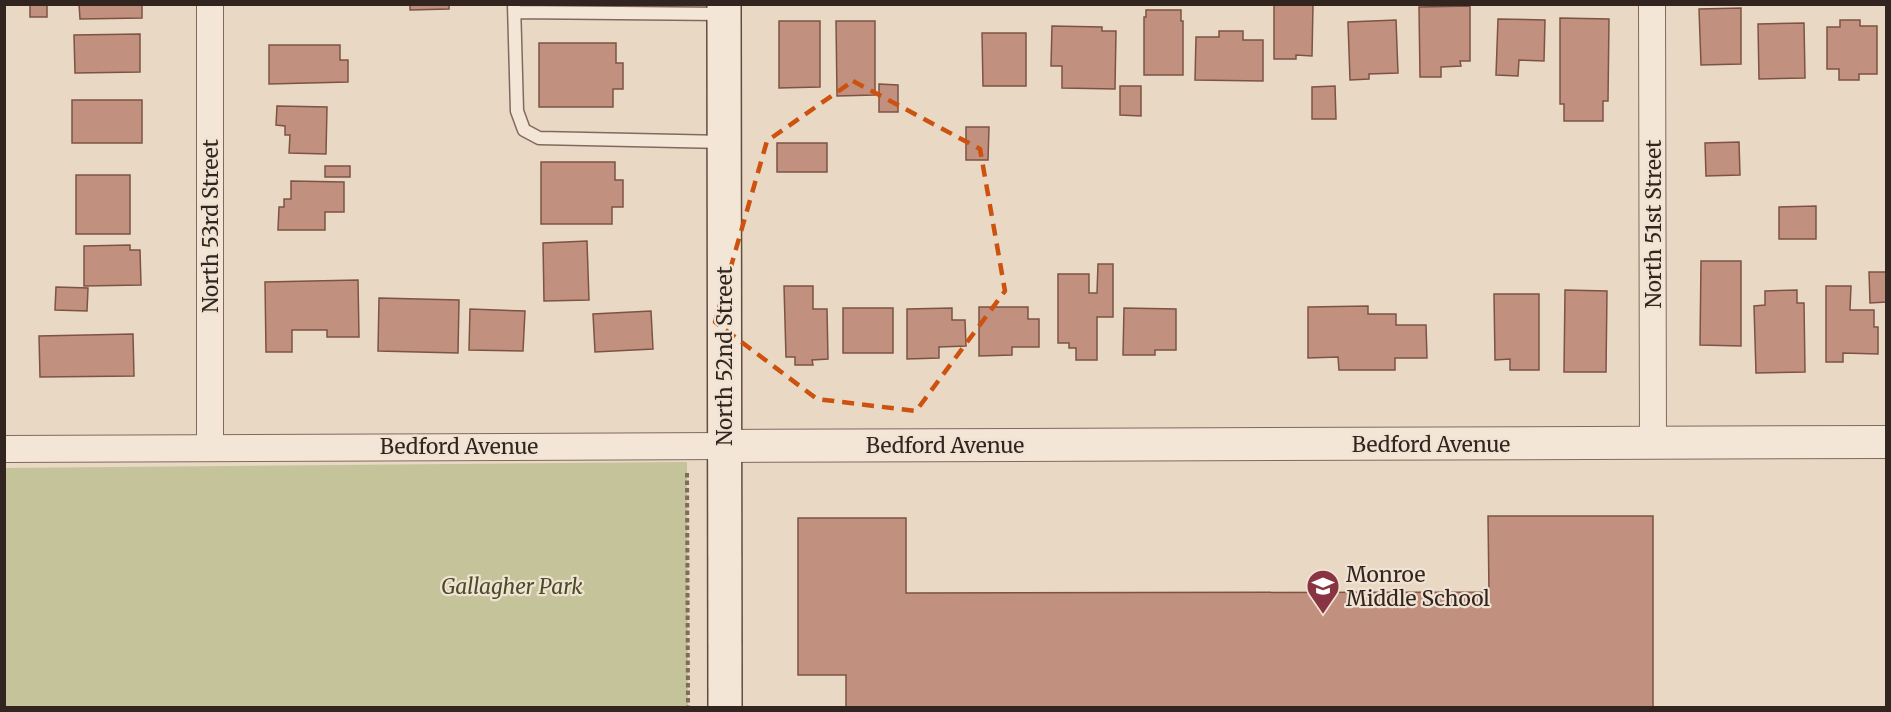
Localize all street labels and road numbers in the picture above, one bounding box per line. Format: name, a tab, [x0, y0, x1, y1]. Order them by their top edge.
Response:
street label: North 53rd Street	[197, 139, 224, 313]
street label: North 51st Street	[1640, 140, 1667, 308]
street label: North 52nd Street	[711, 266, 738, 446]
street label: Bedford Avenue	[1352, 431, 1510, 458]
street label: Bedford Avenue	[866, 432, 1024, 459]
street label: Bedford Avenue	[380, 433, 538, 460]

